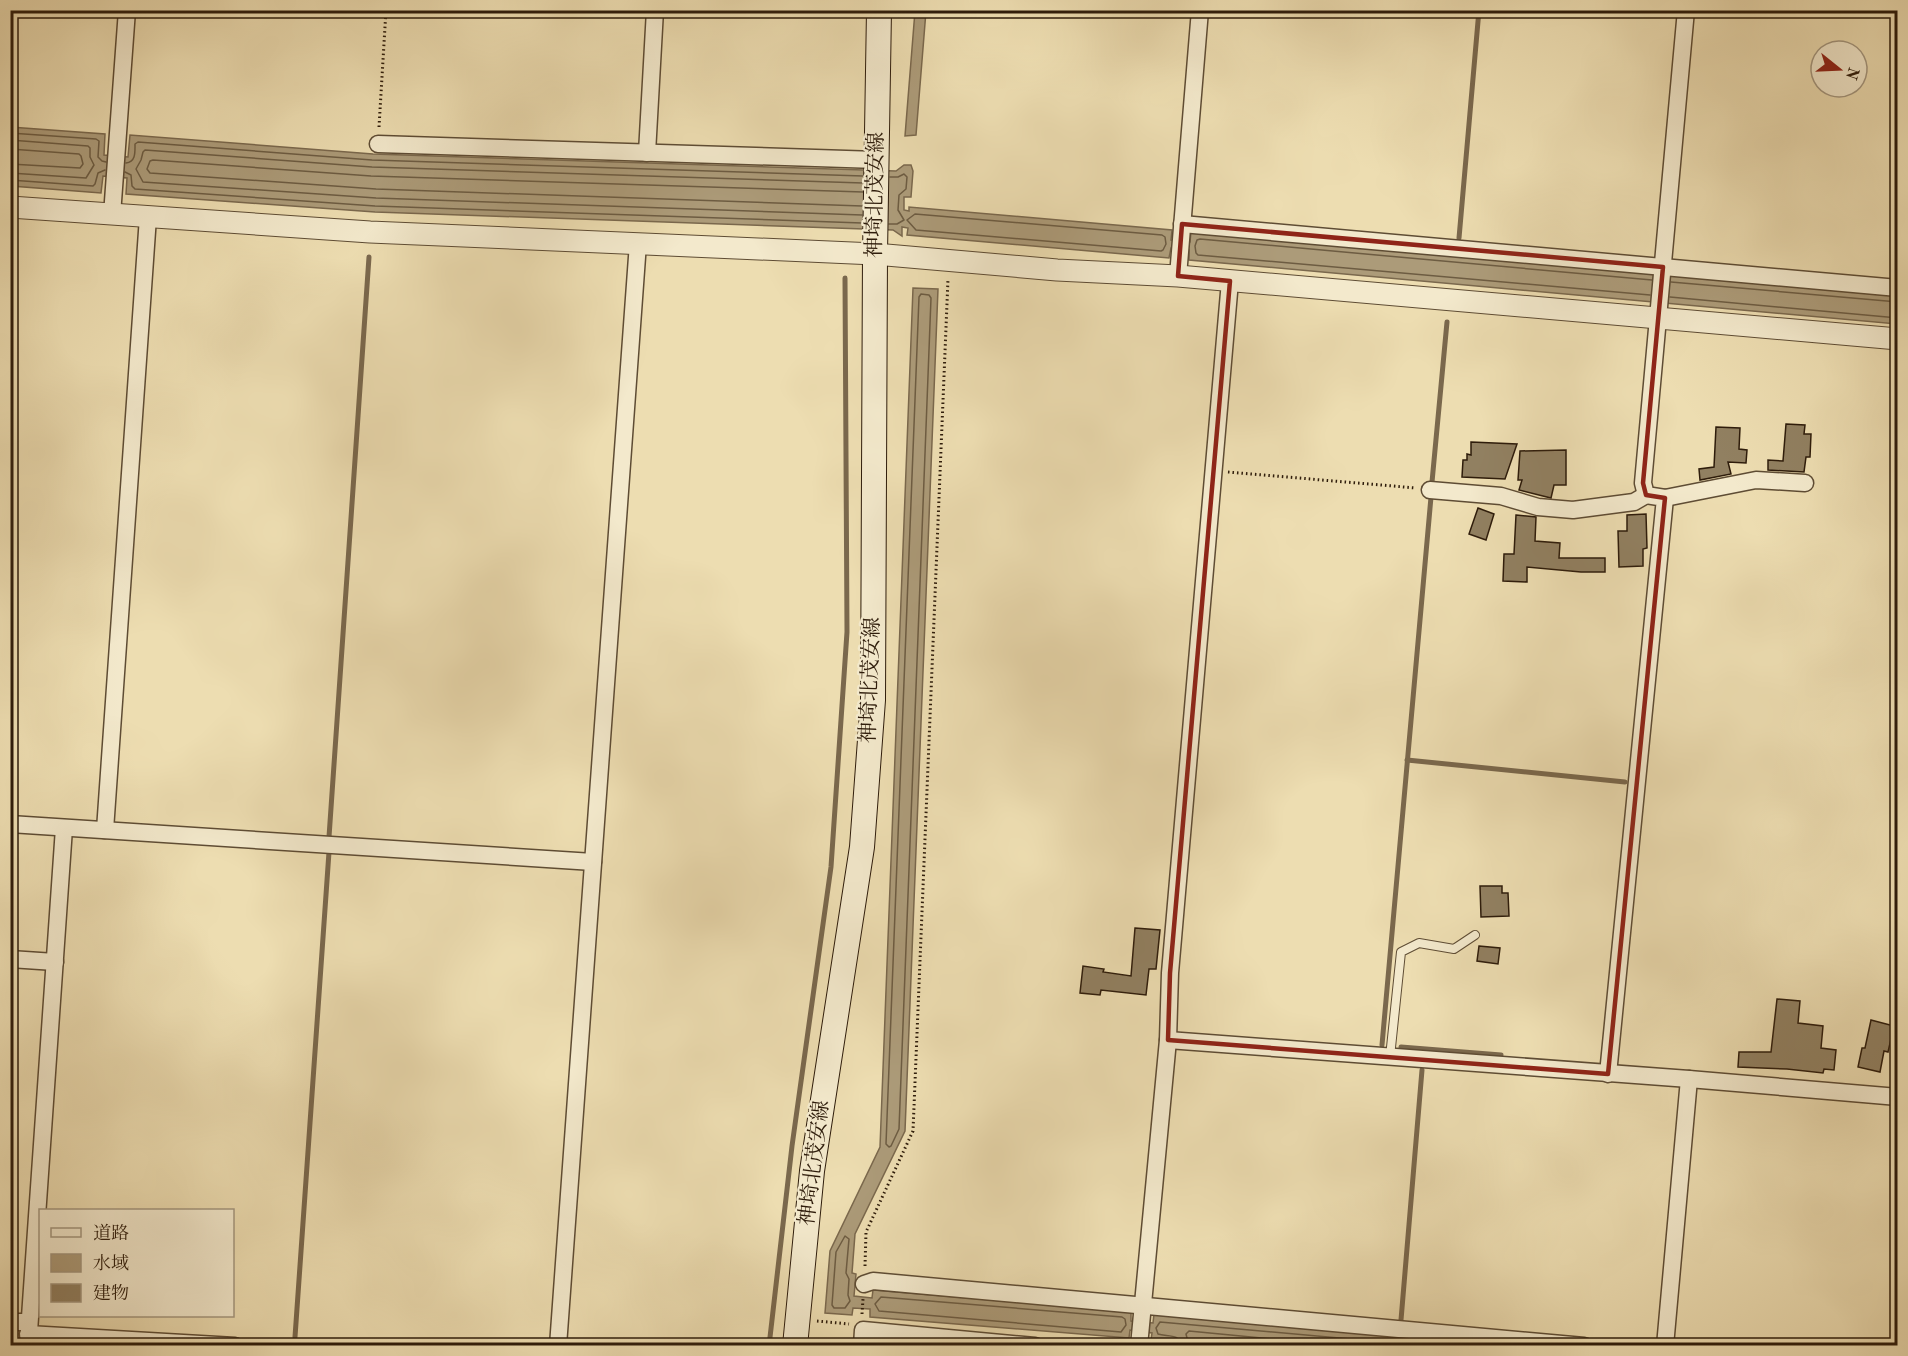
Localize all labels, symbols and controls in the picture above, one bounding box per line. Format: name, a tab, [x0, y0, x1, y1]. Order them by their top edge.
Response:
north arrow	[1809, 39, 1869, 99]
text: N	[1842, 65, 1861, 82]
street label: 神埼北茂安線	[862, 132, 888, 258]
street label: 神埼北茂安線	[856, 617, 884, 743]
street label: 神埼北茂安線	[795, 1099, 833, 1227]
legend	[39, 1209, 234, 1317]
text: 道路	[93, 1223, 129, 1243]
text: 水域	[93, 1253, 129, 1273]
text: 建物	[93, 1283, 129, 1303]

